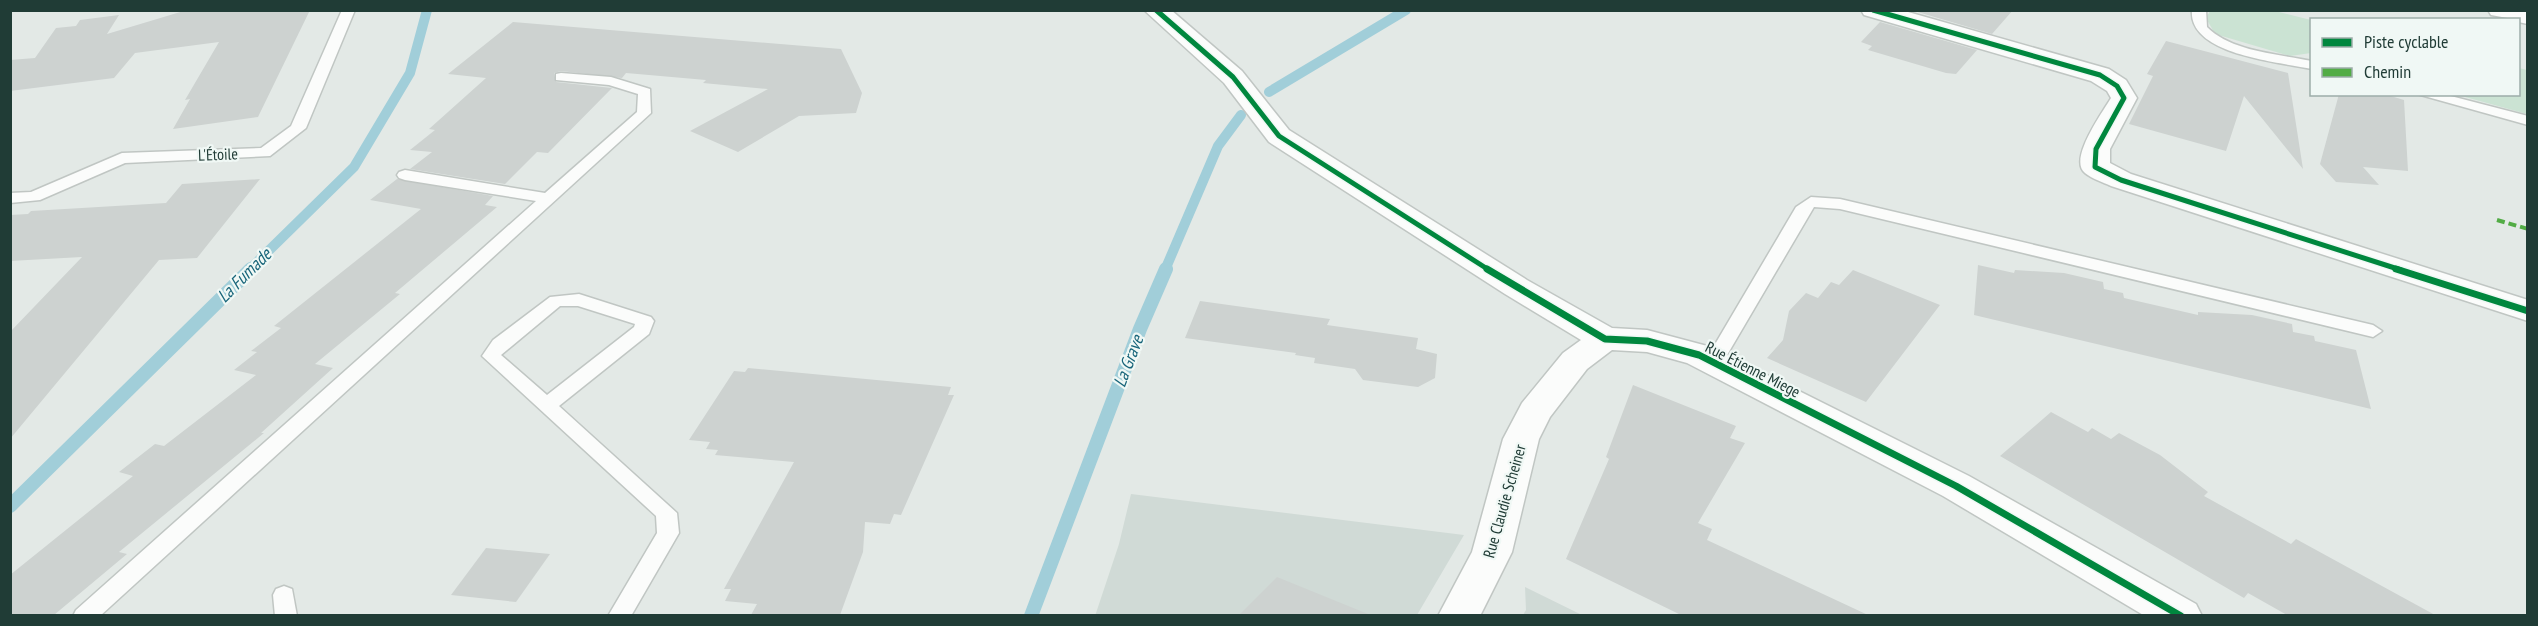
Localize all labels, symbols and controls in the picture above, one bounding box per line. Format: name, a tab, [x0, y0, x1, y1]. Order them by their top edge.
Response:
legend	[2310, 18, 2520, 96]
text: Piste cyclable	[2364, 30, 2448, 53]
text: Chemin	[2364, 60, 2411, 83]
street label: L'Étoile	[198, 143, 238, 165]
water label: La Fumade	[212, 242, 277, 307]
water label: La Grave	[1108, 330, 1149, 390]
street label: Rue Étienne Miege	[1702, 337, 1804, 401]
street label: Rue Claudie Scheiner	[1478, 441, 1530, 560]

